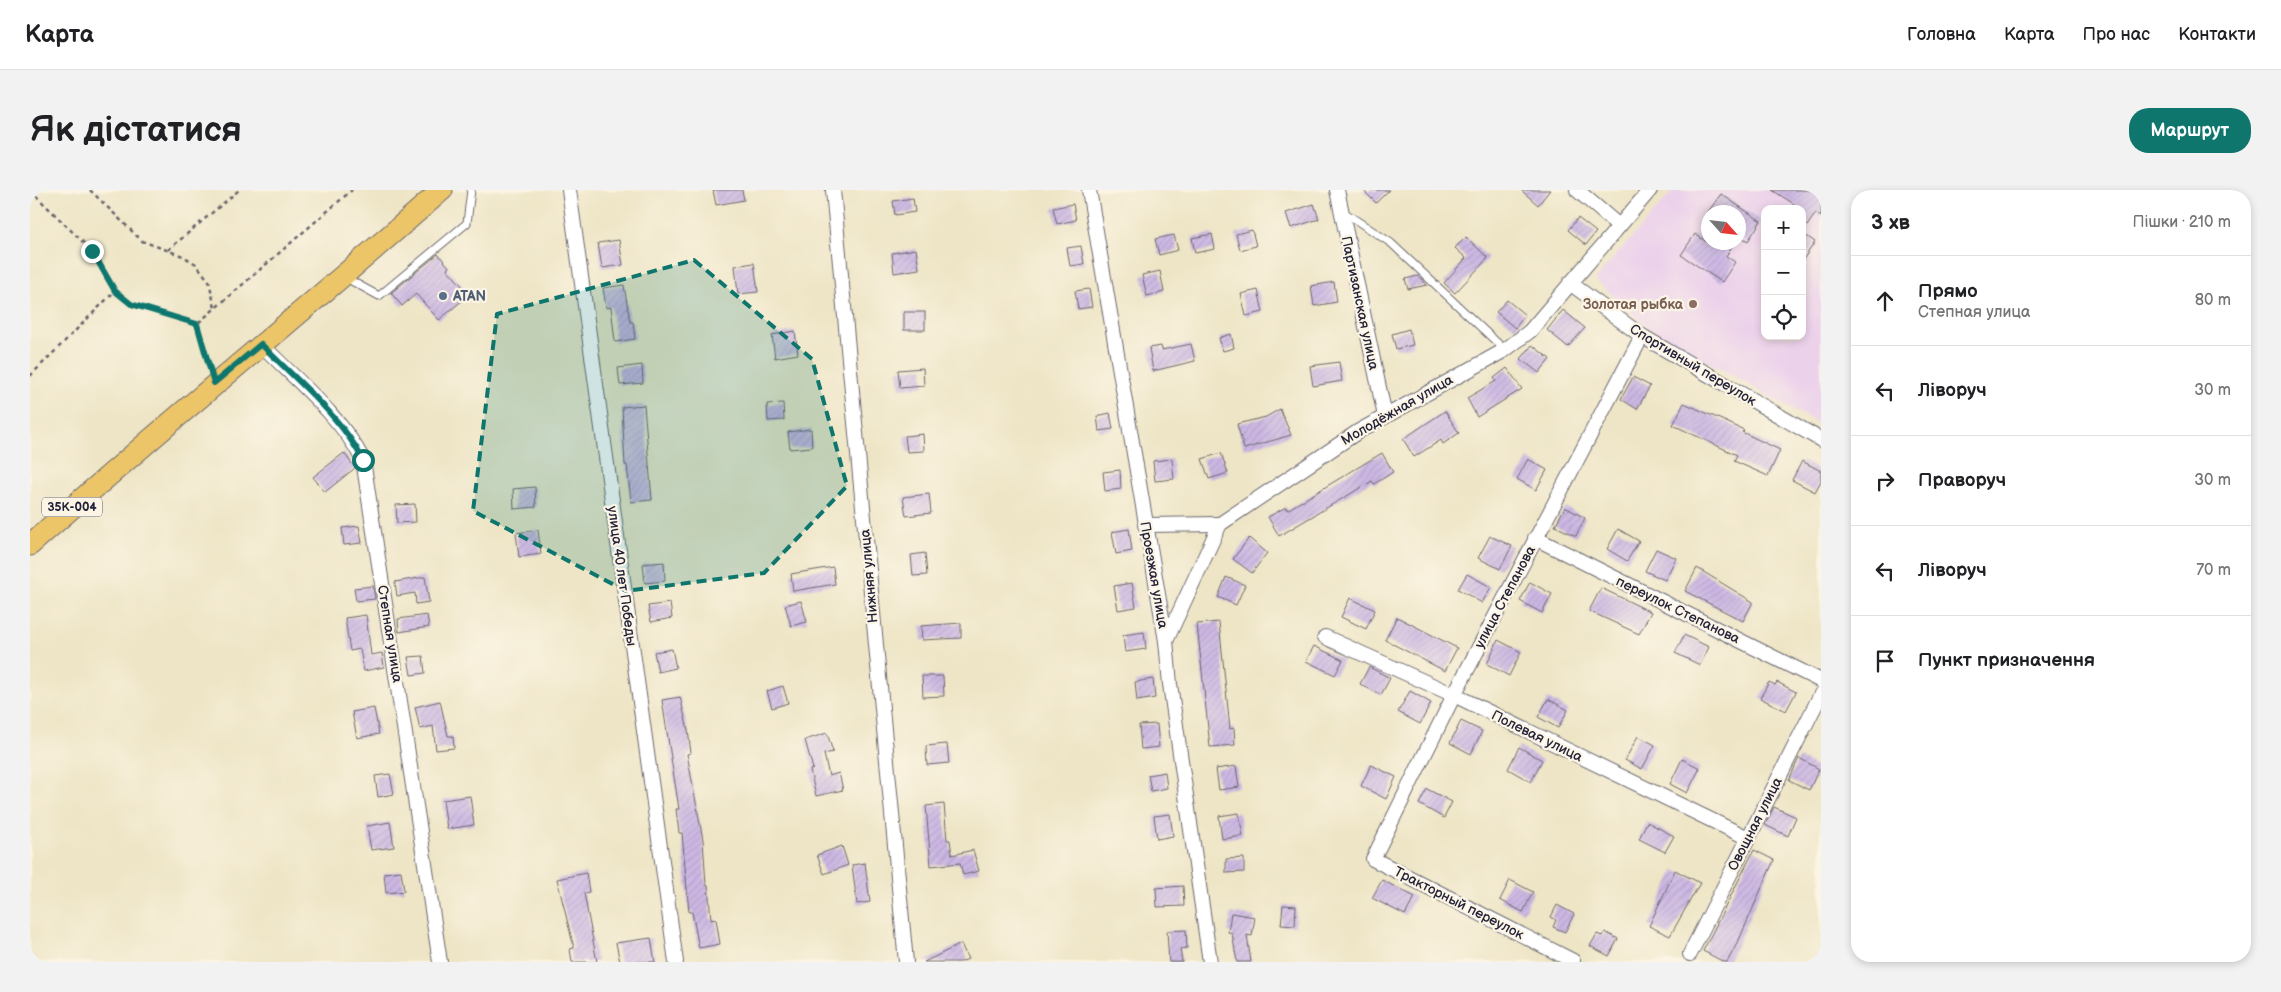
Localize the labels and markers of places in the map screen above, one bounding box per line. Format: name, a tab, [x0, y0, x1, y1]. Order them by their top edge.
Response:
place label: ATAN	[452, 288, 486, 305]
marker: ATAN	[437, 290, 449, 302]
place label: Золотая рыбка	[1583, 296, 1684, 313]
marker: Золотая рыбка	[1687, 298, 1699, 310]

